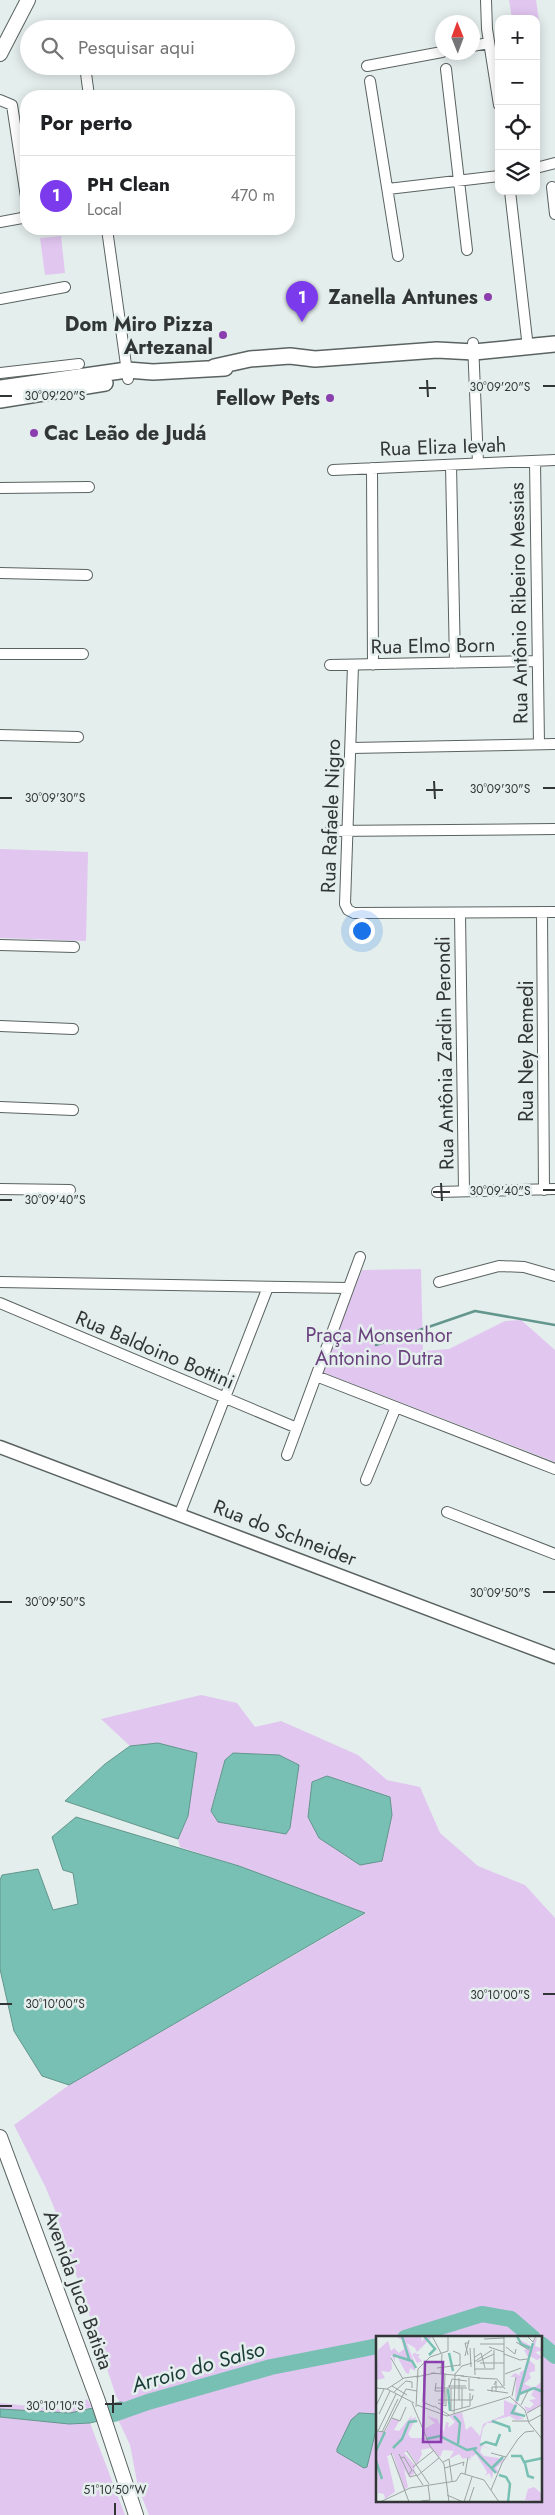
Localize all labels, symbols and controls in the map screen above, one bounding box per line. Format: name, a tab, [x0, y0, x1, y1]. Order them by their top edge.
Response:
north arrow	[435, 15, 480, 60]
map controls	[495, 15, 540, 195]
button: +	[495, 15, 540, 60]
search box	[20, 20, 295, 75]
icon: search	[38, 34, 66, 62]
text: Pesquisar aqui	[78, 34, 195, 61]
button: −	[495, 60, 540, 105]
button: locate	[495, 105, 540, 150]
text: Por perto	[40, 108, 132, 138]
button: layers	[495, 150, 540, 195]
text: PH Clean	[87, 171, 170, 198]
text: 1	[52, 184, 60, 207]
text: 470 m	[230, 184, 275, 207]
text: Local	[87, 198, 122, 221]
pin: 1	[286, 281, 318, 322]
place label: Zanella Antunes	[328, 283, 478, 312]
marker: Zanella Antunes	[482, 291, 494, 303]
place label: Dom Miro Pizza Artezanal	[65, 310, 213, 362]
marker: Dom Miro Pizza Artezanal	[217, 329, 229, 341]
text: 30°09'20"S	[470, 378, 531, 396]
place label: Fellow Pets	[216, 384, 320, 413]
text: 30°09'20"S	[25, 387, 86, 405]
marker: Fellow Pets	[324, 392, 336, 404]
place label: Cac Leão de Judá	[44, 419, 207, 448]
marker: Cac Leão de Judá	[28, 427, 40, 439]
street label: Rua Eliza Ievah	[379, 430, 507, 464]
street label: Rua Antônio Ribeiro Messias	[502, 482, 536, 724]
street label: Rua Elmo Born	[370, 630, 496, 662]
street label: Rua Rafaele Nigro	[314, 738, 348, 894]
text: 30°09'30"S	[470, 780, 531, 798]
text: 30°09'30"S	[25, 789, 86, 807]
your location	[349, 918, 375, 944]
street label: Rua Antônia Zardin Perondi	[428, 936, 462, 1170]
street label: Rua Ney Remedi	[512, 980, 541, 1122]
text: 30°09'40"S	[470, 1182, 531, 1200]
text: 30°09'40"S	[25, 1191, 86, 1209]
street label: Rua Baldoino Bottini	[71, 1303, 239, 1397]
park label: Praça Monsenhor Antonino Dutra	[306, 1321, 453, 1373]
street label: Rua do Schneider	[209, 1492, 361, 1574]
text: 30°09'50"S	[470, 1584, 531, 1602]
text: 30°09'50"S	[25, 1593, 86, 1611]
text: 30°10'00"S	[470, 1986, 530, 2004]
text: 30°10'00"S	[25, 1995, 85, 2013]
street label: Avenida Juca Batista	[36, 2206, 120, 2374]
water label: Arroio do Salso	[127, 2334, 268, 2401]
inset map	[376, 2336, 542, 2502]
text: 30°10'10"S	[26, 2397, 84, 2415]
text: 51°10'50"W	[84, 2481, 147, 2499]

